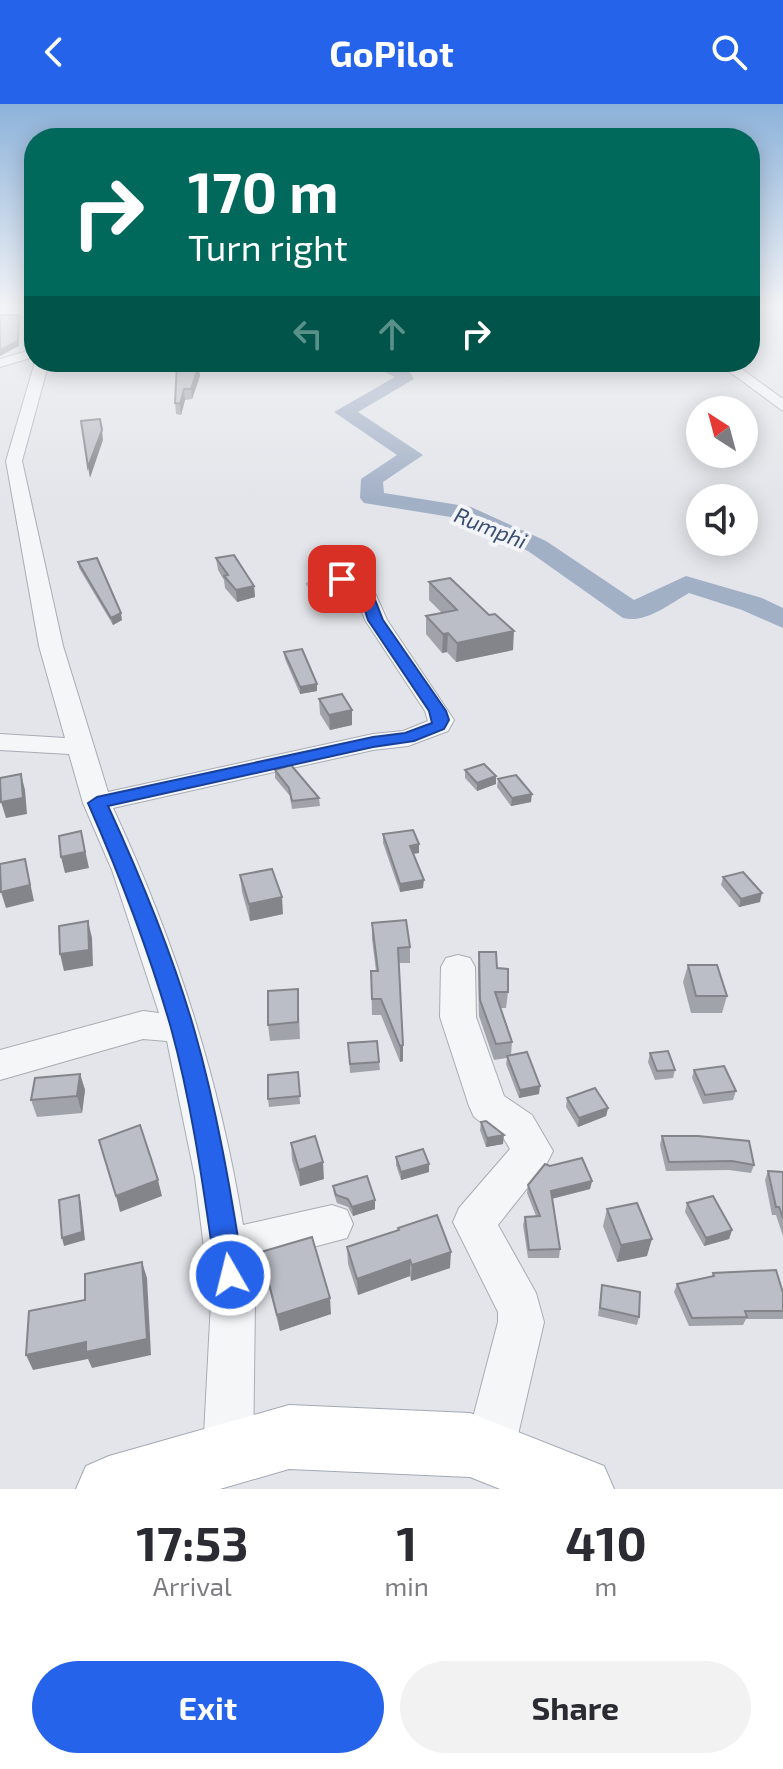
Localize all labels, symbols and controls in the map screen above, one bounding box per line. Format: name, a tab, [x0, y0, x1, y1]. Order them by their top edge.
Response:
icon: back	[32, 30, 76, 74]
icon: search	[707, 30, 751, 74]
text: GoPilot	[329, 31, 454, 74]
text: 170 m	[188, 157, 339, 224]
icon: right	[56, 160, 160, 264]
text: Turn right	[188, 225, 348, 268]
icon: left	[286, 312, 330, 356]
icon: ahead	[370, 312, 414, 356]
icon: right	[454, 312, 498, 356]
north arrow	[686, 396, 758, 468]
map controls	[686, 396, 758, 556]
button: sound	[686, 484, 758, 556]
water label: Rumphi	[451, 501, 531, 553]
pin	[308, 545, 376, 613]
icon: arrive	[320, 557, 364, 601]
position arrow	[188, 1233, 272, 1317]
text: 17:53	[136, 1513, 248, 1571]
text: 1	[396, 1513, 417, 1571]
text: 410	[565, 1513, 647, 1571]
text: Arrival	[153, 1570, 232, 1601]
text: min	[385, 1570, 429, 1601]
text: m	[595, 1570, 617, 1601]
button: Exit	[32, 1661, 384, 1753]
button: Share	[400, 1661, 751, 1753]

